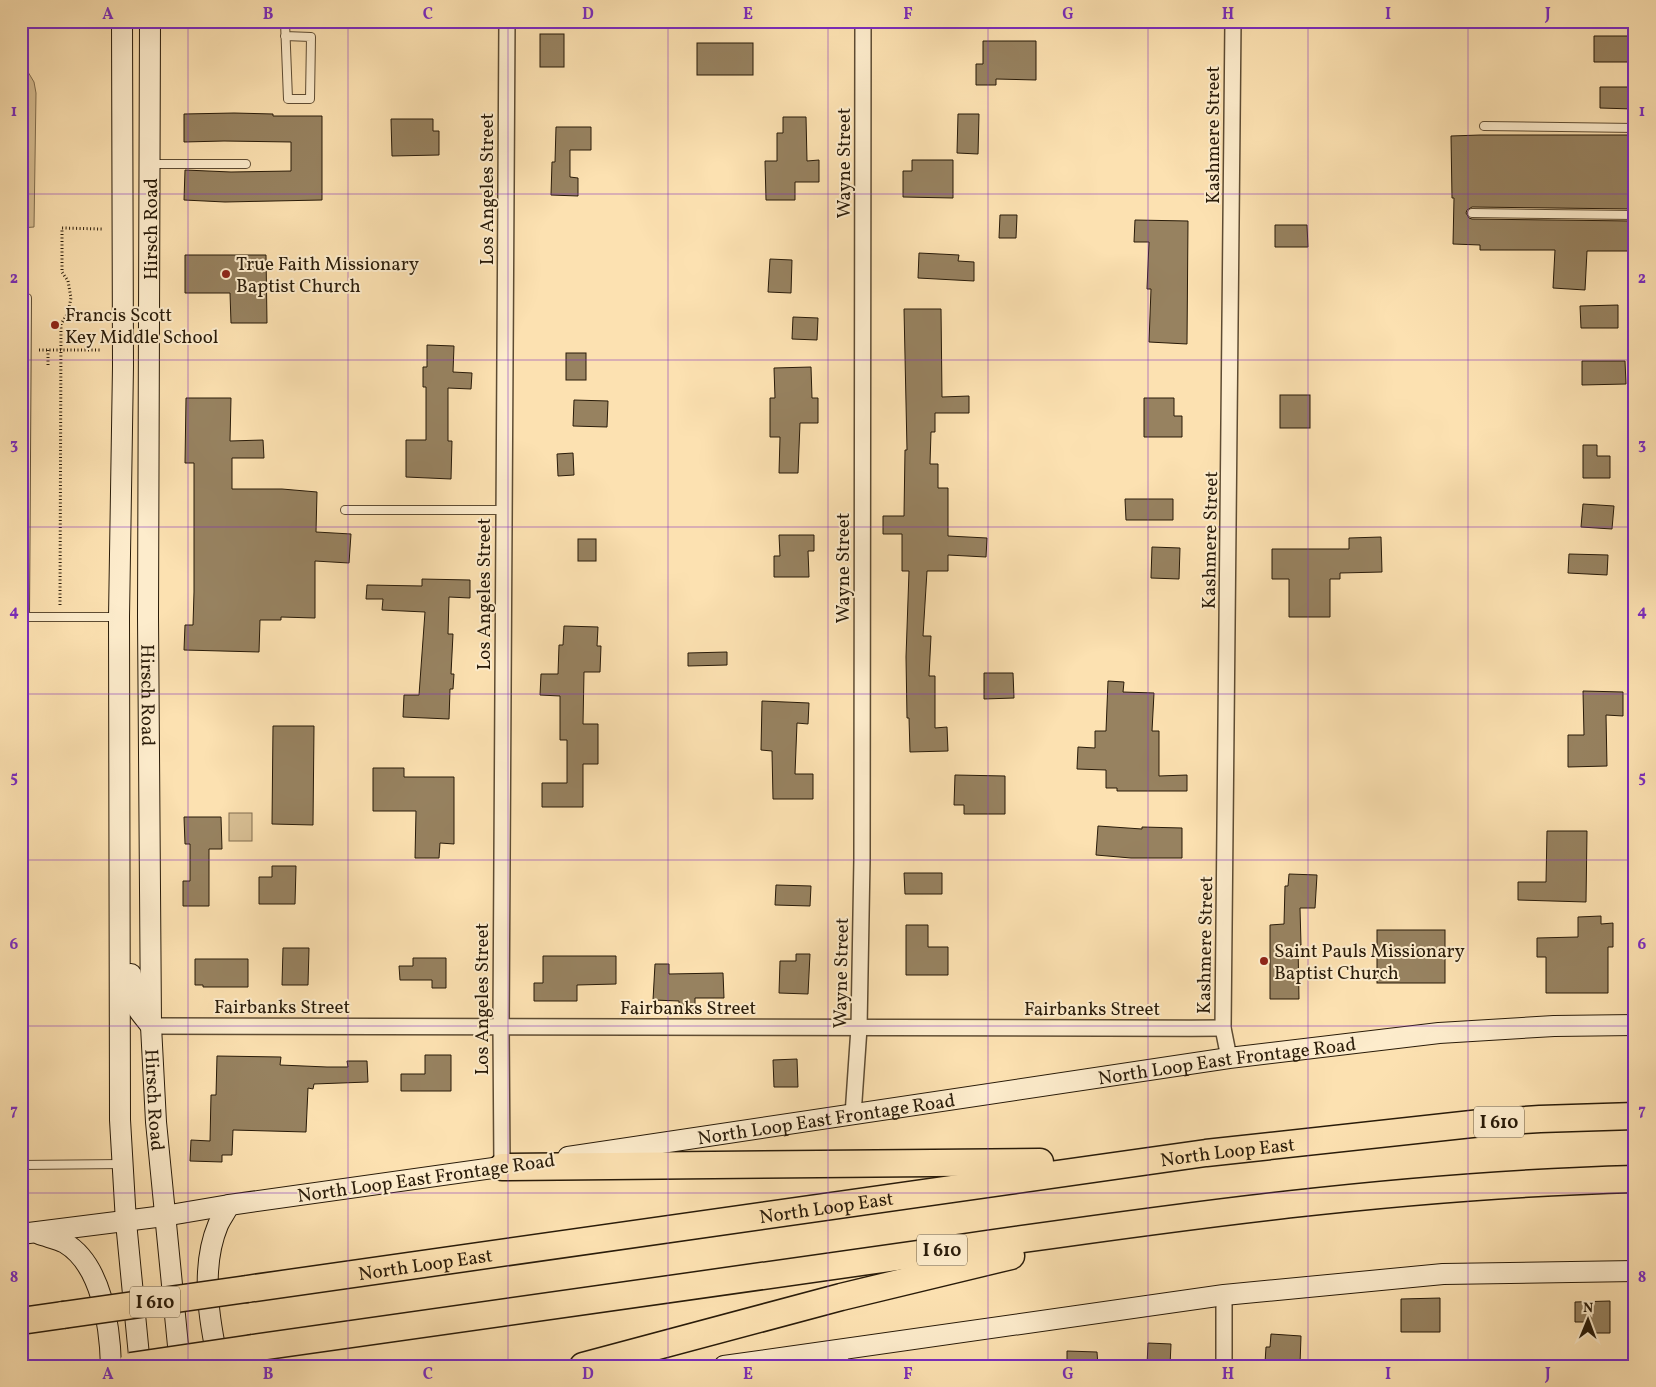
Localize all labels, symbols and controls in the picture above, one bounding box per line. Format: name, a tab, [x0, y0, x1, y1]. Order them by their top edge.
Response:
text: A	[102, 4, 114, 26]
text: B	[263, 4, 274, 26]
text: C	[423, 4, 433, 26]
text: D	[582, 4, 594, 26]
text: E	[743, 4, 753, 26]
text: F	[903, 4, 913, 26]
text: G	[1062, 4, 1074, 26]
text: H	[1222, 4, 1234, 26]
text: I	[1385, 4, 1391, 26]
text: J	[1544, 4, 1551, 26]
street label: Kashmere Street	[1201, 66, 1227, 204]
text: 1	[11, 101, 17, 123]
text: 1	[1639, 101, 1645, 123]
street label: Wayne Street	[832, 107, 858, 218]
street label: Los Angeles Street	[475, 112, 501, 265]
street label: Hirsch Road	[139, 178, 165, 280]
place label: True Faith Missionary Baptist Church	[236, 252, 419, 300]
text: 2	[10, 268, 18, 290]
marker: True Faith Missionary Baptist Church	[220, 268, 232, 280]
text: 2	[1638, 268, 1646, 290]
place label: Francis Scott Key Middle School	[65, 303, 219, 351]
marker: Francis Scott Key Middle School	[49, 319, 61, 331]
text: 3	[10, 434, 18, 456]
text: 3	[1638, 434, 1646, 456]
street label: Kashmere Street	[1197, 470, 1225, 609]
street label: Wayne Street	[831, 512, 857, 623]
street label: Los Angeles Street	[472, 517, 498, 670]
text: 4	[9, 601, 19, 623]
text: 4	[1637, 601, 1647, 623]
street label: Hirsch Road	[133, 644, 160, 746]
text: 5	[10, 767, 18, 789]
text: 5	[1638, 767, 1646, 789]
street label: Kashmere Street	[1192, 875, 1220, 1014]
street label: Wayne Street	[828, 917, 856, 1029]
street label: Los Angeles Street	[470, 922, 496, 1075]
text: 6	[10, 934, 19, 956]
text: 6	[1638, 934, 1647, 956]
place label: Saint Pauls Missionary Baptist Church	[1274, 939, 1465, 987]
marker: Saint Pauls Missionary Baptist Church	[1258, 955, 1270, 967]
street label: Fairbanks Street	[214, 995, 350, 1021]
street label: Fairbanks Street	[620, 996, 756, 1022]
street label: Fairbanks Street	[1024, 997, 1160, 1023]
street label: North Loop East Frontage Road	[1096, 1032, 1358, 1092]
street label: Hirsch Road	[137, 1048, 170, 1152]
street label: North Loop East Frontage Road	[696, 1088, 957, 1152]
text: 7	[10, 1100, 18, 1122]
text: 7	[1638, 1100, 1646, 1122]
road number: I 610	[1474, 1106, 1524, 1138]
street label: North Loop East	[1159, 1132, 1296, 1174]
street label: North Loop East Frontage Road	[296, 1148, 557, 1210]
street label: North Loop East	[758, 1186, 896, 1231]
road number: I 610	[917, 1234, 967, 1266]
street label: North Loop East	[357, 1243, 495, 1288]
text: 8	[10, 1267, 18, 1289]
text: 8	[1638, 1267, 1646, 1289]
road number: I 610	[130, 1286, 180, 1318]
north arrow	[1564, 1294, 1614, 1344]
text: N	[1583, 1299, 1593, 1318]
text: A	[102, 1364, 114, 1386]
text: B	[263, 1364, 274, 1386]
text: C	[423, 1364, 433, 1386]
text: D	[582, 1364, 594, 1386]
text: E	[743, 1364, 753, 1386]
text: F	[903, 1364, 913, 1386]
text: G	[1062, 1364, 1074, 1386]
text: H	[1222, 1364, 1234, 1386]
text: I	[1385, 1364, 1391, 1386]
text: J	[1544, 1364, 1551, 1386]

